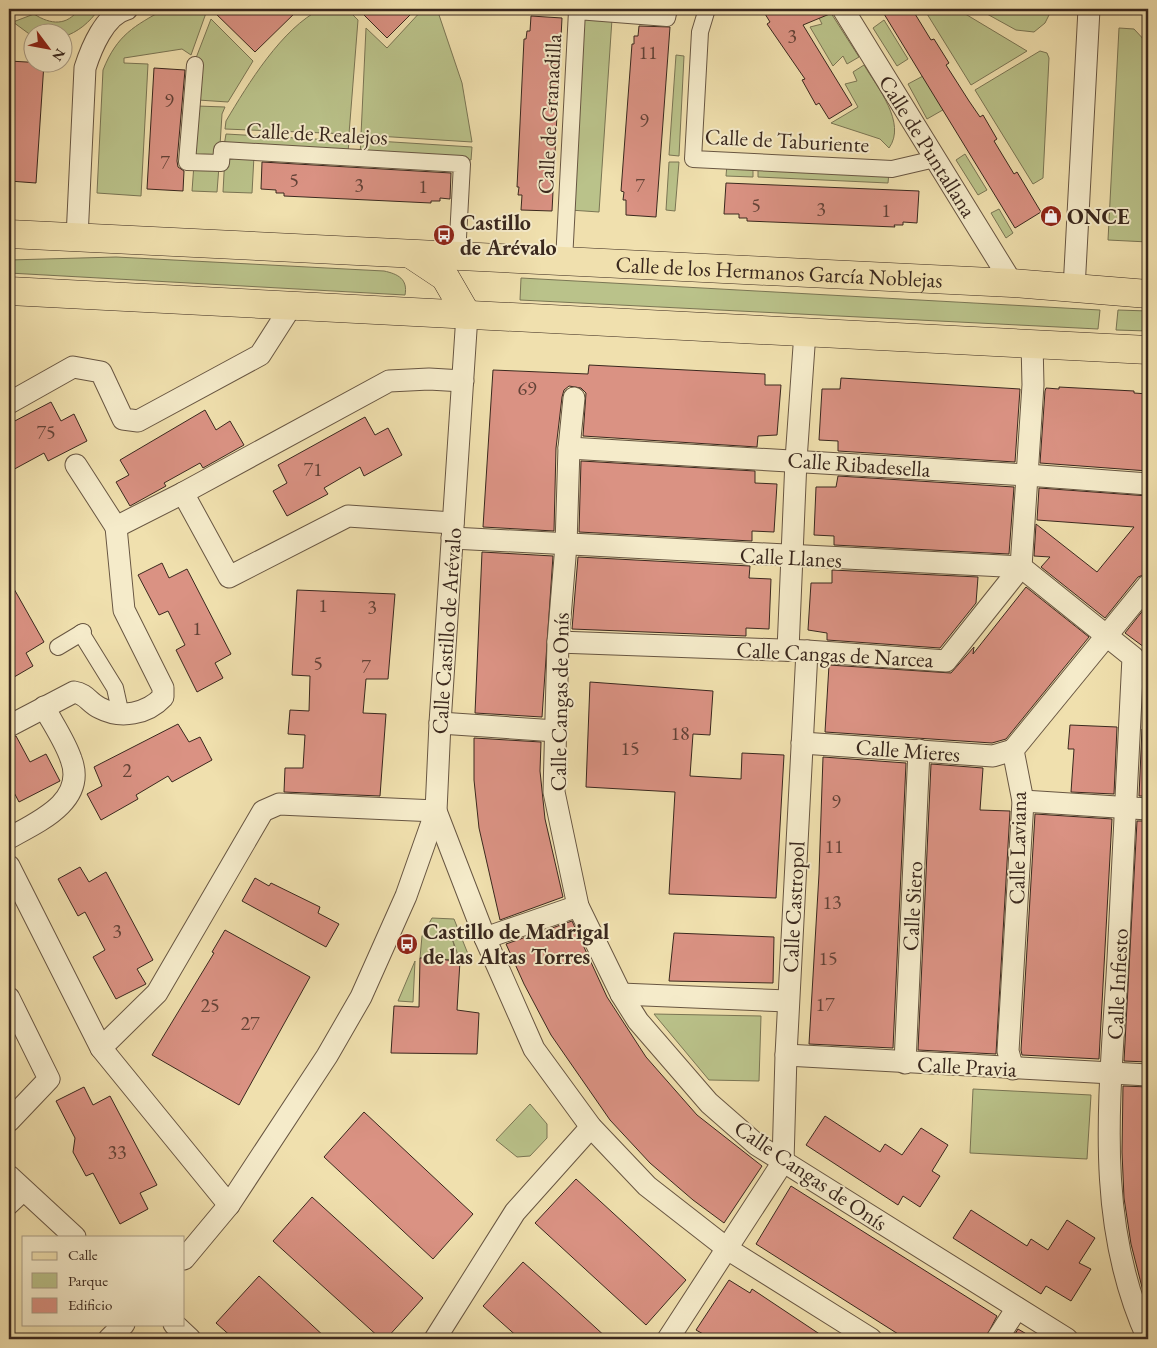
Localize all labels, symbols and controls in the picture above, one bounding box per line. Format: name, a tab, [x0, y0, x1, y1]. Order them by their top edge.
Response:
north arrow	[22, 22, 72, 72]
house number: 3	[787, 23, 797, 49]
street label: Calle de Granadilla	[531, 33, 568, 195]
house number: 11	[638, 39, 658, 65]
text: N	[48, 45, 70, 65]
street label: Calle de Puntallana	[872, 70, 983, 223]
house number: 9	[164, 87, 174, 113]
house number: 9	[639, 107, 649, 133]
street label: Calle de Realejos	[245, 115, 389, 152]
street label: Calle de Taburiente	[704, 122, 870, 159]
house number: 7	[160, 149, 170, 175]
house number: 5	[289, 167, 299, 193]
house number: 3	[354, 172, 364, 198]
house number: 7	[635, 172, 645, 198]
house number: 1	[418, 173, 428, 199]
house number: 5	[751, 192, 761, 218]
house number: 3	[816, 196, 826, 222]
house number: 1	[881, 197, 891, 223]
place label: ONCE	[1067, 202, 1130, 231]
shop icon: ONCE	[1039, 204, 1063, 228]
place label: Castillo de Arévalo	[460, 208, 557, 262]
bus stop icon: Castillo de Arévalo	[432, 223, 456, 247]
street label: Calle de los Hermanos García Noblejas	[615, 250, 943, 295]
house number: 69	[517, 375, 537, 401]
house number: 75	[36, 419, 56, 445]
street label: Calle Ribadesella	[786, 445, 932, 484]
house number: 71	[303, 456, 323, 482]
street label: Calle Castillo de Arévalo	[425, 527, 468, 735]
street label: Calle Llanes	[739, 540, 843, 575]
house number: 1	[318, 592, 328, 618]
house number: 3	[367, 594, 377, 620]
street label: Calle Cangas de Onís	[543, 612, 576, 792]
house number: 1	[192, 615, 202, 641]
street label: Calle Cangas de Narcea	[736, 635, 934, 674]
house number: 5	[313, 650, 323, 676]
house number: 7	[361, 653, 371, 679]
house number: 18	[670, 720, 690, 746]
street label: Calle Mieres	[855, 732, 961, 769]
house number: 15	[620, 735, 640, 761]
house number: 2	[122, 757, 132, 783]
house number: 9	[831, 788, 841, 814]
street label: Calle Laviana	[1002, 791, 1033, 905]
house number: 11	[824, 833, 844, 859]
street label: Calle Castropol	[776, 840, 811, 974]
street label: Calle Siero	[896, 860, 929, 952]
house number: 13	[822, 889, 842, 915]
place label: Castillo de Madrigal de las Altas Torres	[423, 917, 609, 971]
house number: 3	[112, 918, 122, 944]
street label: Calle Infiesto	[1100, 927, 1135, 1041]
bus stop icon: Castillo de Madrigal de las Altas Torres	[395, 932, 419, 956]
house number: 15	[818, 945, 838, 971]
house number: 17	[815, 991, 835, 1017]
house number: 25	[200, 992, 220, 1018]
house number: 27	[240, 1010, 260, 1036]
street label: Calle Pravia	[916, 1049, 1018, 1084]
street label: Calle Cangas de Onís	[728, 1113, 893, 1237]
house number: 33	[107, 1139, 127, 1165]
legend	[22, 1236, 185, 1326]
text: Calle	[68, 1245, 98, 1264]
text: Parque	[68, 1271, 108, 1290]
text: Edificio	[68, 1295, 112, 1314]

